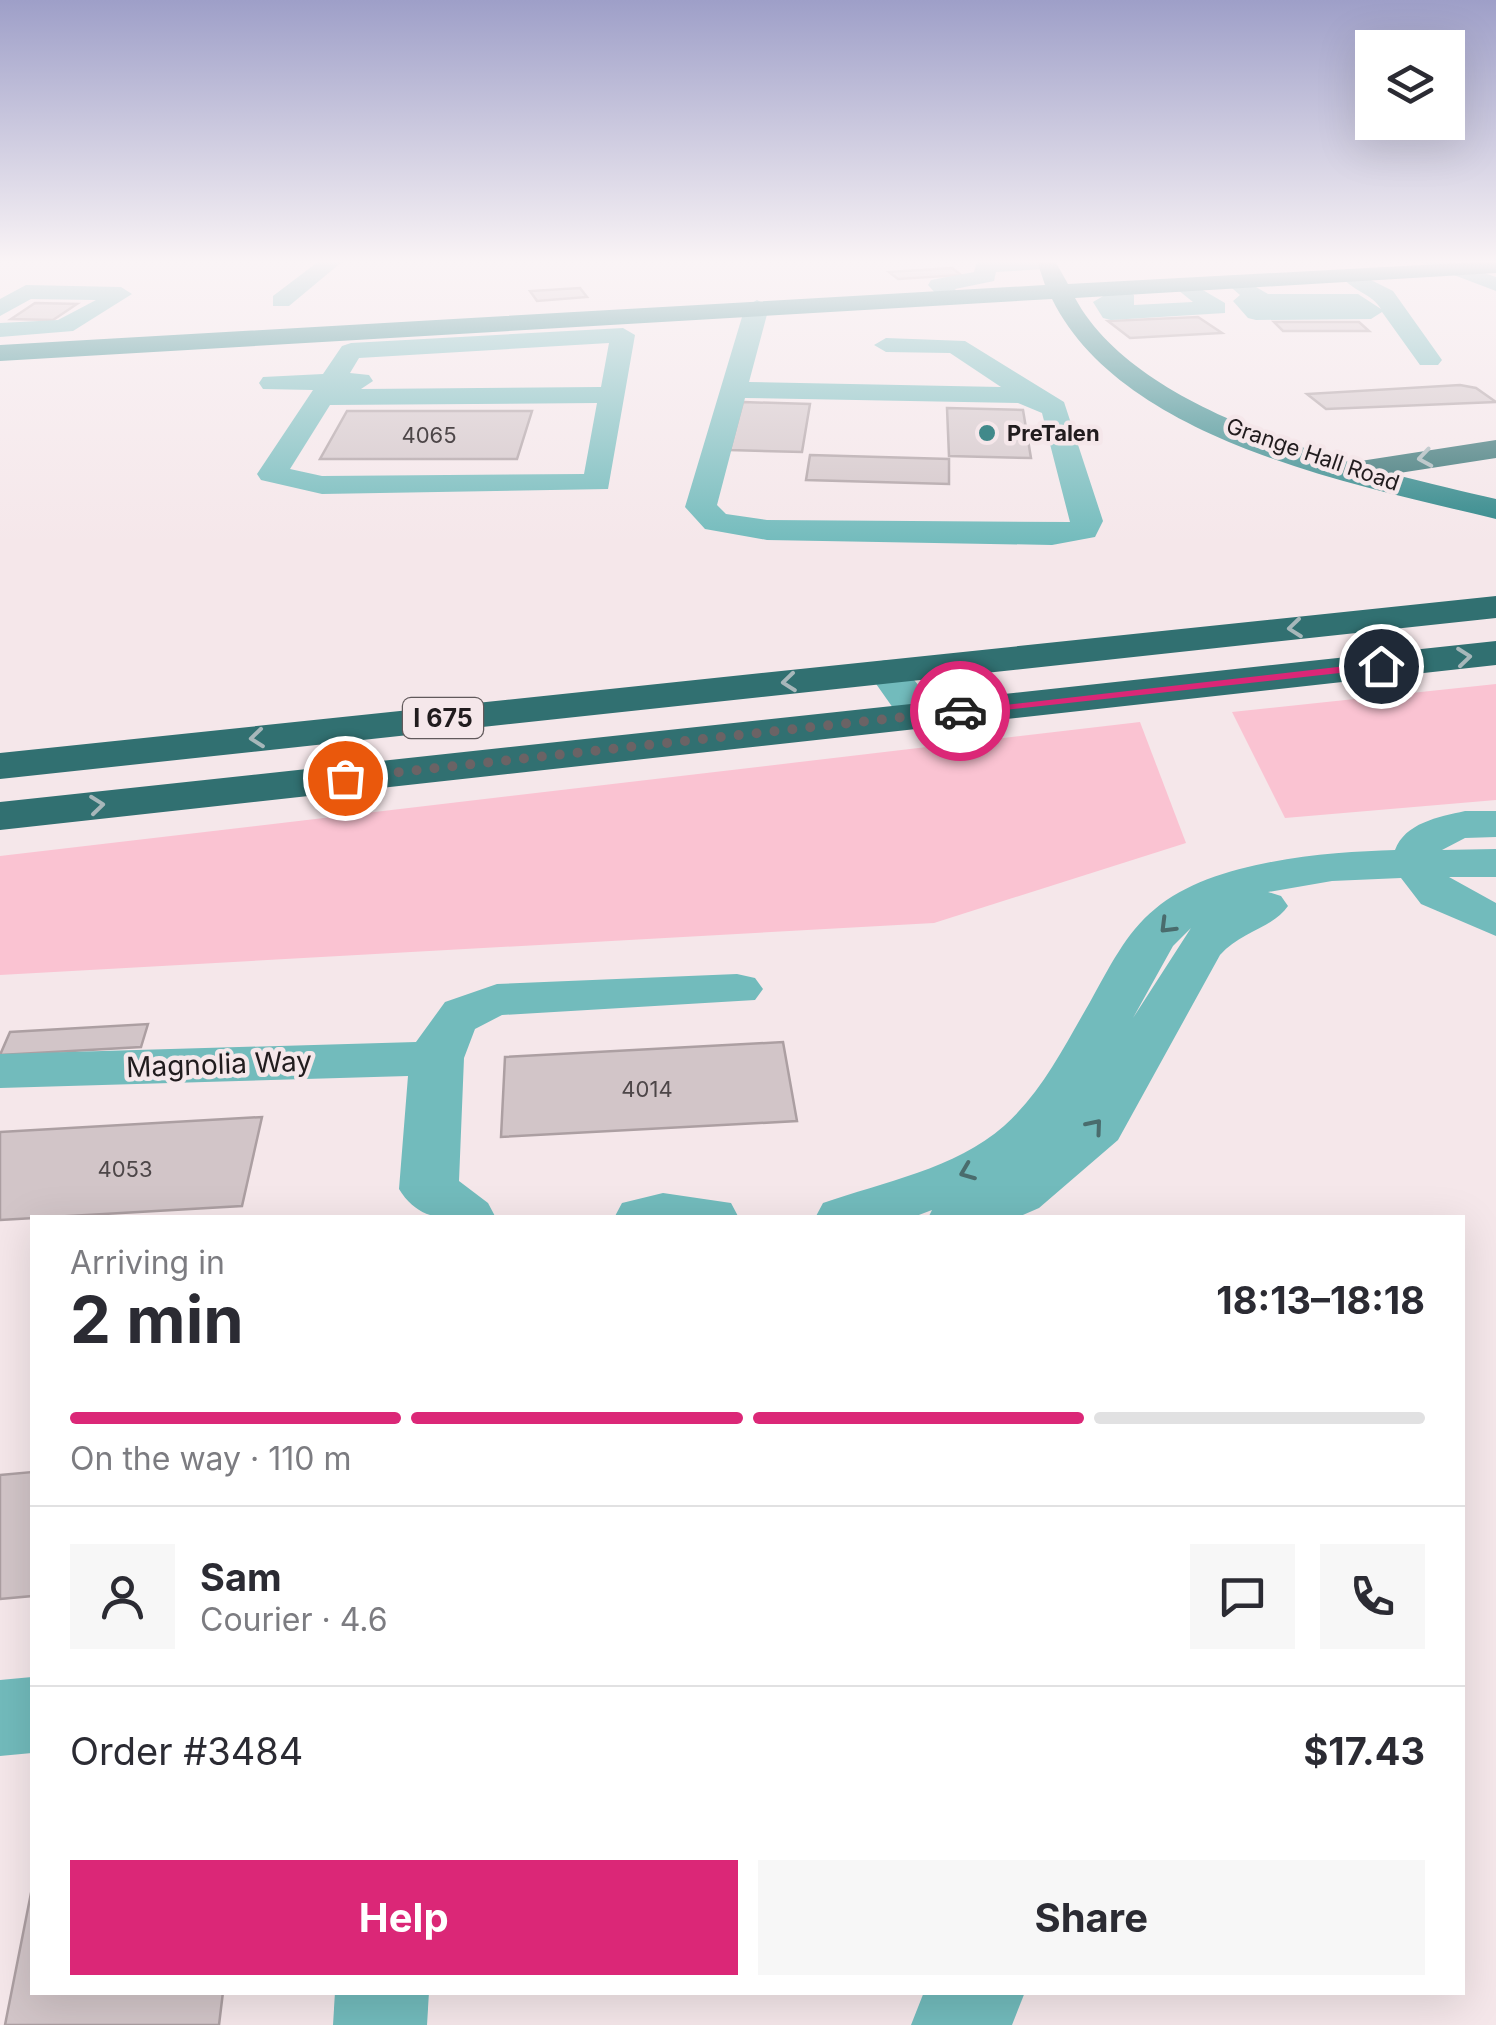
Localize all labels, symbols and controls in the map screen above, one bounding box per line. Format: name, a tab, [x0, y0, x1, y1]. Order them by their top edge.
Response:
map controls	[1355, 30, 1465, 140]
button: layers	[1355, 30, 1465, 140]
street label: Grange Hall Road	[1223, 412, 1403, 496]
place label: PreTalen	[1007, 420, 1100, 446]
house number: 4065	[401, 422, 457, 448]
marker: PreTalen	[976, 422, 998, 444]
one-way arrow	[1416, 447, 1433, 468]
one-way arrow	[1286, 617, 1302, 638]
pin	[1339, 624, 1424, 709]
icon: home	[1354, 639, 1409, 694]
one-way arrow	[1456, 647, 1472, 668]
courier	[910, 661, 1010, 761]
one-way arrow	[781, 671, 797, 692]
icon: car	[933, 684, 988, 739]
road number: I 675	[403, 698, 483, 738]
one-way arrow	[249, 727, 265, 748]
pin	[303, 736, 388, 821]
icon: bag	[318, 751, 373, 806]
one-way arrow	[89, 795, 105, 816]
one-way arrow	[1161, 914, 1179, 932]
street label: Magnolia Way	[126, 1044, 312, 1084]
house number: 4014	[621, 1076, 673, 1102]
one-way arrow	[1083, 1119, 1101, 1137]
house number: 4053	[97, 1156, 153, 1182]
one-way arrow	[959, 1161, 977, 1181]
text: Arriving in	[70, 1243, 225, 1282]
text: 18:13–18:18	[1216, 1277, 1425, 1323]
text: 2 min	[70, 1280, 244, 1359]
text: On the way · 110 m	[70, 1439, 352, 1478]
button: person	[70, 1544, 175, 1649]
button: chat	[1190, 1544, 1295, 1649]
button: phone	[1320, 1544, 1425, 1649]
text: Sam	[200, 1554, 282, 1600]
text: Courier · 4.6	[200, 1600, 388, 1639]
text: Order #3484	[70, 1728, 303, 1774]
text: $17.43	[1303, 1728, 1425, 1774]
button: Help	[70, 1860, 738, 1975]
button: Share	[758, 1860, 1425, 1975]

